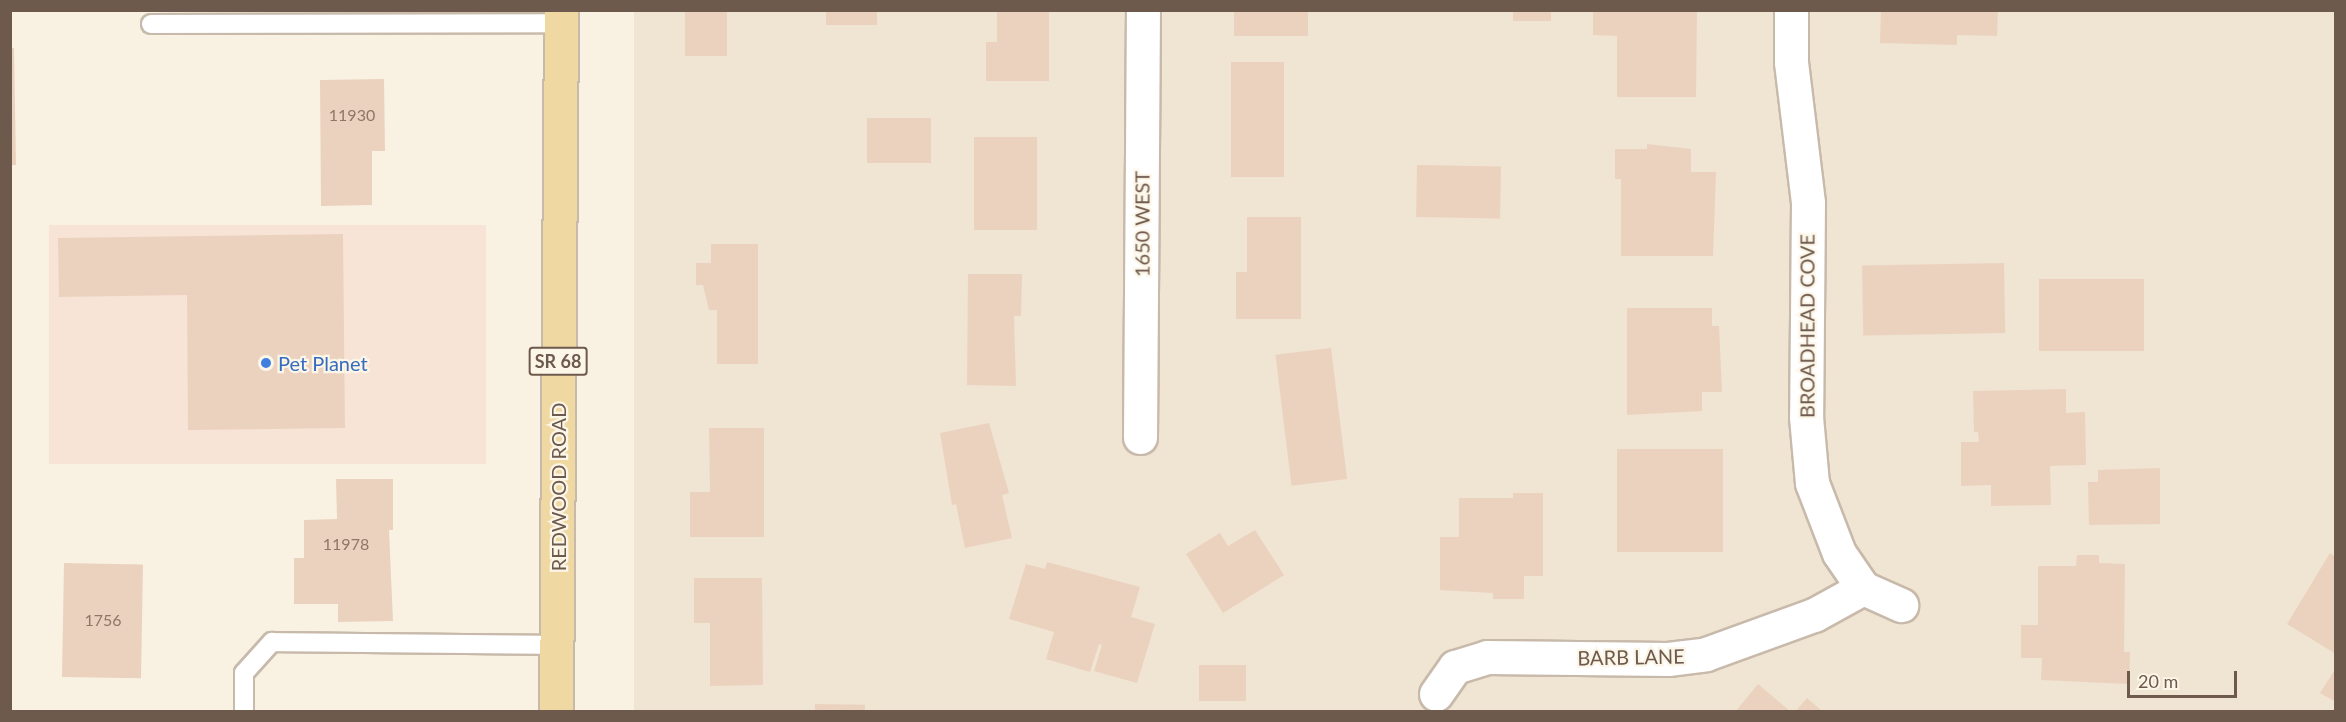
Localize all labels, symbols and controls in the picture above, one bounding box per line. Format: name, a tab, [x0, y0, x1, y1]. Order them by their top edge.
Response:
house number: 11930	[329, 105, 375, 125]
street label: 1650 WEST	[1130, 171, 1154, 277]
street label: BROADHEAD COVE	[1795, 234, 1819, 418]
road number: SR 68	[528, 346, 588, 376]
place label: Pet Planet	[278, 351, 368, 375]
marker: Pet Planet	[259, 356, 273, 370]
street label: REDWOOD ROAD	[546, 403, 570, 571]
house number: 11978	[323, 534, 369, 554]
house number: 1756	[84, 610, 122, 630]
street label: BARB LANE	[1577, 644, 1685, 670]
scale bar	[2130, 659, 2240, 697]
text: 20 m	[2138, 670, 2178, 692]

